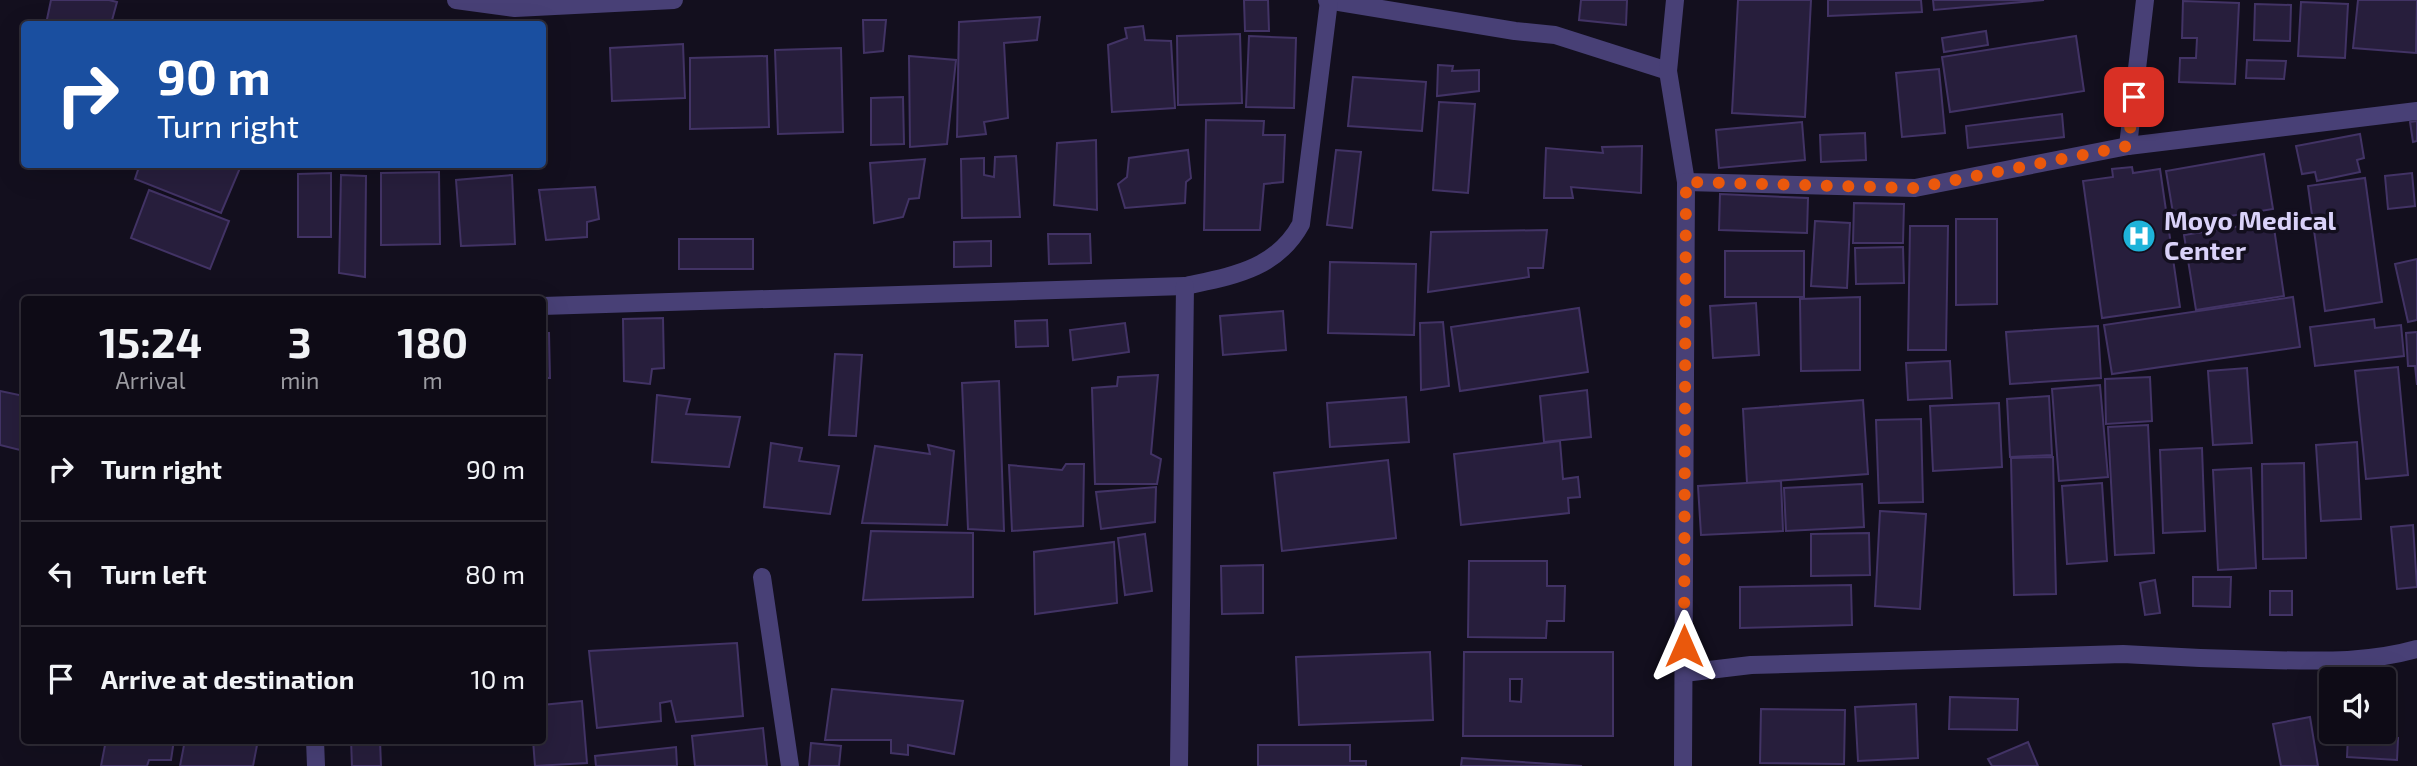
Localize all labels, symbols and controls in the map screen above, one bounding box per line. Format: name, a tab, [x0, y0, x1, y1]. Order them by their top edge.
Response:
text: 90 m	[157, 46, 271, 105]
icon: right	[42, 49, 133, 140]
pin	[2104, 67, 2164, 127]
icon: arrive	[2115, 78, 2153, 116]
text: Turn right	[157, 106, 299, 144]
place label: Moyo Medical Center	[2164, 204, 2337, 265]
hospital icon: Moyo Medical Center	[2120, 217, 2158, 255]
text: 15:24	[99, 316, 202, 366]
text: 3	[288, 316, 312, 366]
text: 180	[397, 316, 468, 366]
text: Arrival	[116, 366, 186, 394]
text: min	[280, 366, 319, 394]
text: m	[423, 366, 443, 394]
icon: right	[42, 450, 80, 488]
text: Turn right	[101, 453, 222, 484]
text: 90 m	[466, 453, 525, 484]
icon: left	[42, 555, 80, 593]
text: Turn left	[101, 558, 207, 589]
text: 80 m	[465, 558, 525, 589]
position arrow	[1647, 609, 1721, 683]
icon: arrive	[42, 660, 80, 698]
text: Arrive at destination	[101, 663, 354, 694]
text: 10 m	[470, 663, 525, 694]
map controls	[2319, 667, 2396, 744]
button: sound	[2319, 667, 2396, 744]

